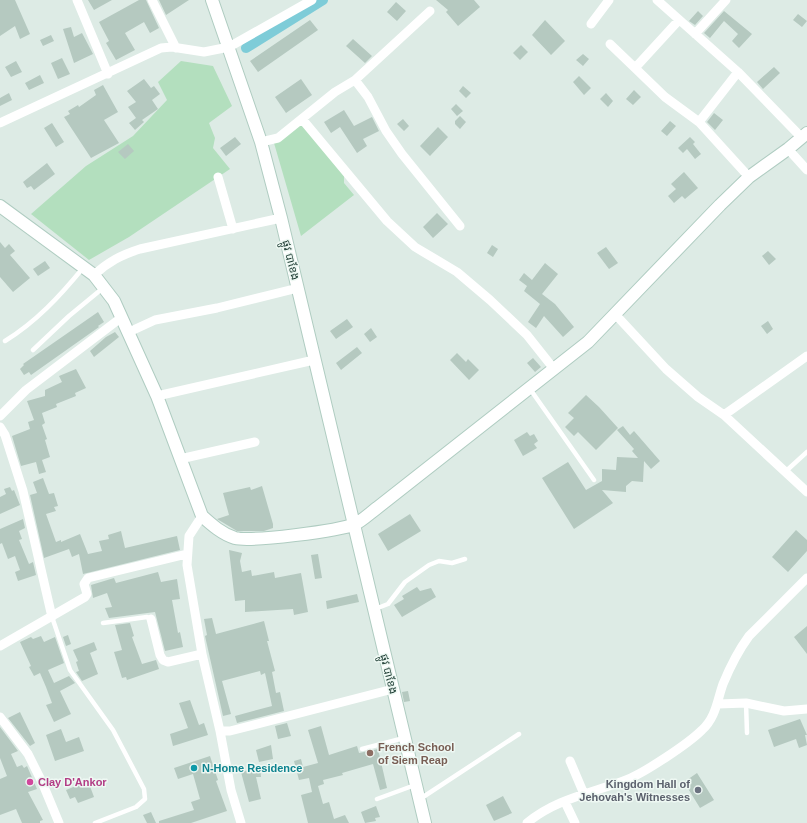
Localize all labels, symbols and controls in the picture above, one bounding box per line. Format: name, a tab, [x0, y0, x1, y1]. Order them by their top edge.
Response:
street label: ផ្លូវ បាខែង	[276, 239, 302, 282]
street label: ផ្លូវ បាខែង	[374, 653, 400, 696]
place label: French School of Siem Reap	[378, 741, 454, 766]
marker: French School of Siem Reap	[365, 748, 375, 758]
place label: N-Home Residence	[202, 762, 302, 774]
marker: N-Home Residence	[189, 763, 199, 773]
place label: Clay D'Ankor	[38, 776, 107, 788]
marker: Clay D'Ankor	[25, 777, 35, 787]
place label: Kingdom Hall of Jehovah's Witnesses	[579, 778, 690, 803]
marker: Kingdom Hall of Jehovah's Witnesses	[693, 785, 703, 795]

